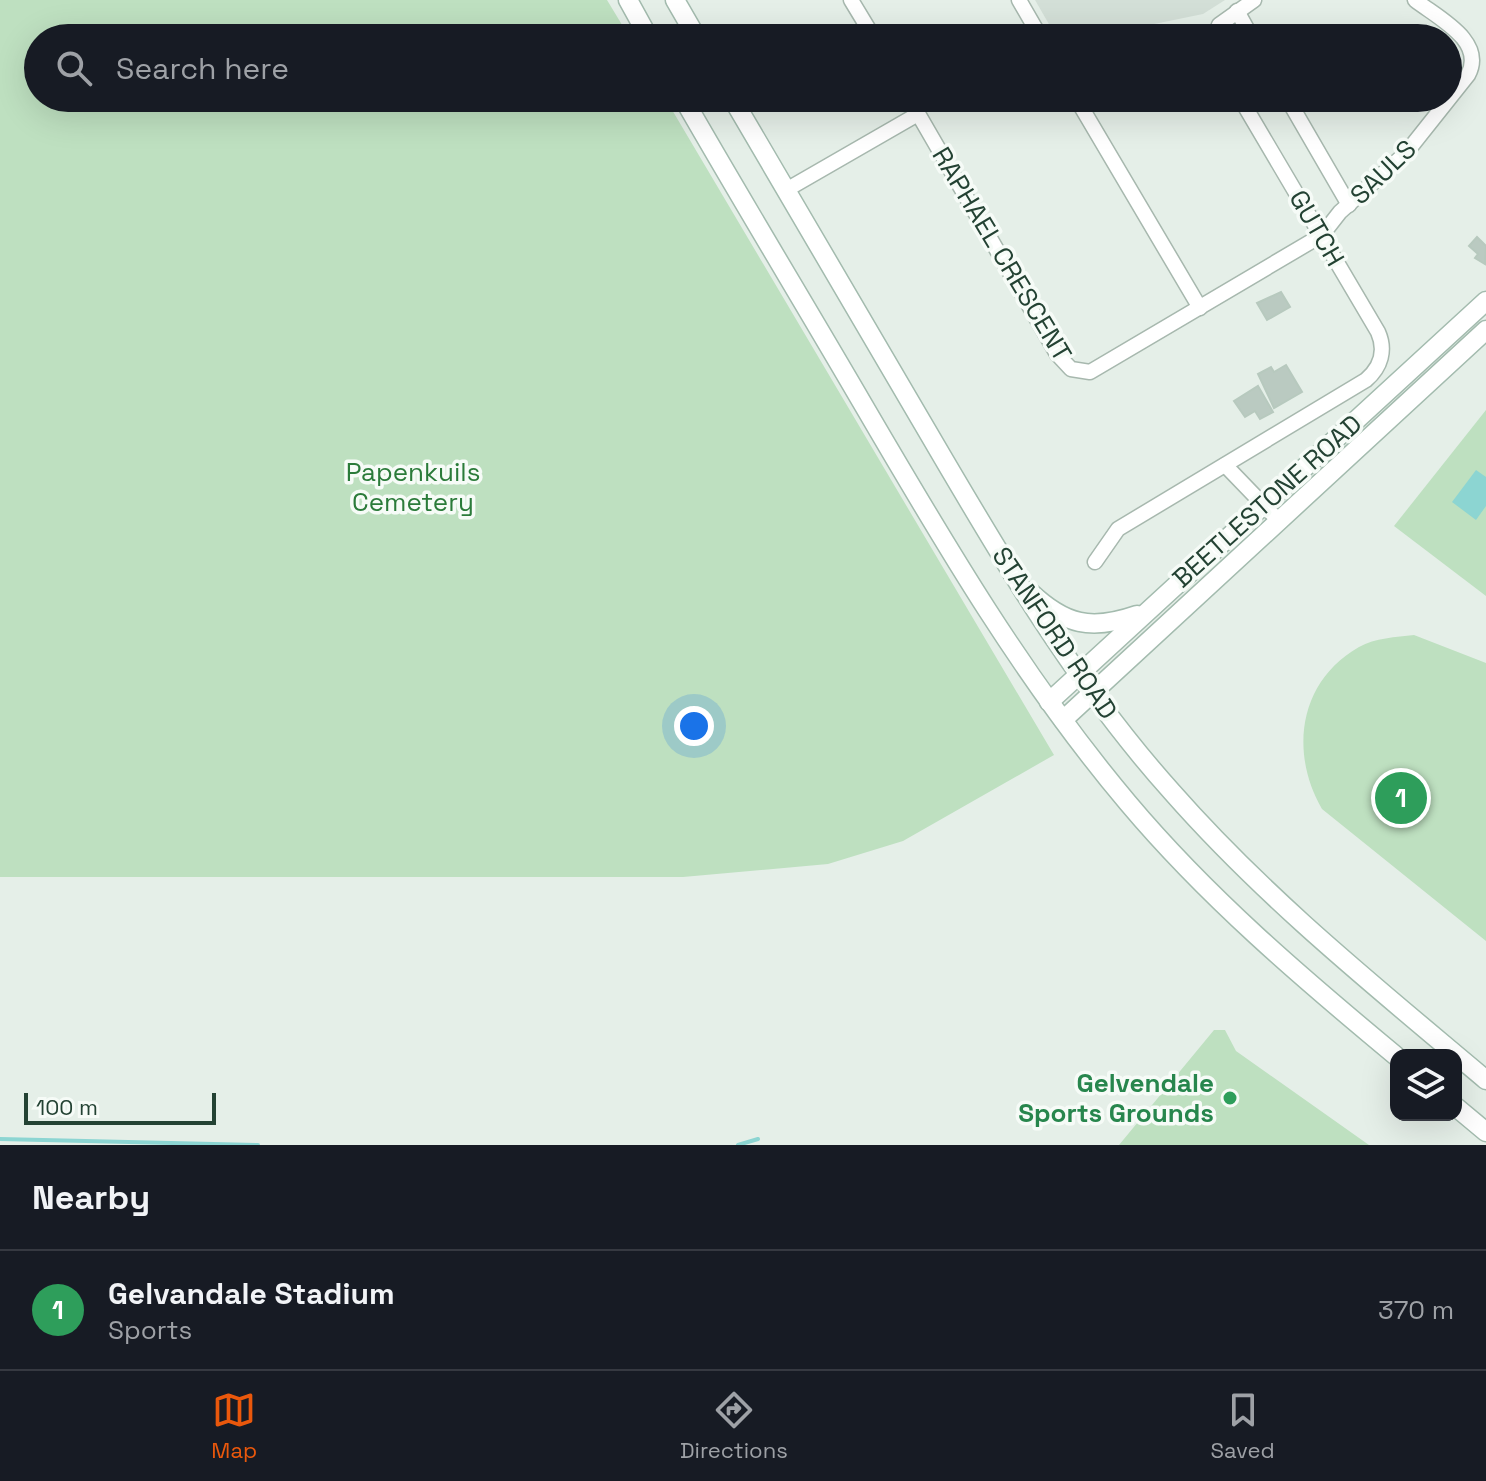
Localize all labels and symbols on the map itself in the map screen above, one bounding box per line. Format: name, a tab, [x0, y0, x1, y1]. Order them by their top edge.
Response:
street label: SAULS	[1343, 132, 1423, 212]
street label: RAPHAEL CRESCENT	[925, 141, 1079, 367]
street label: GUTCH	[1282, 184, 1352, 272]
street label: BEETLESTONE ROAD	[1165, 407, 1369, 595]
park label: Papenkuils Cemetery	[346, 455, 480, 519]
street label: STANFORD ROAD	[985, 540, 1125, 726]
your location	[674, 706, 714, 746]
pin: 1	[1375, 768, 1427, 828]
place label: Gelvendale Sports Grounds	[1018, 1066, 1214, 1130]
scale bar	[24, 1089, 216, 1125]
marker: Gelvendale Sports Grounds	[1221, 1089, 1239, 1107]

